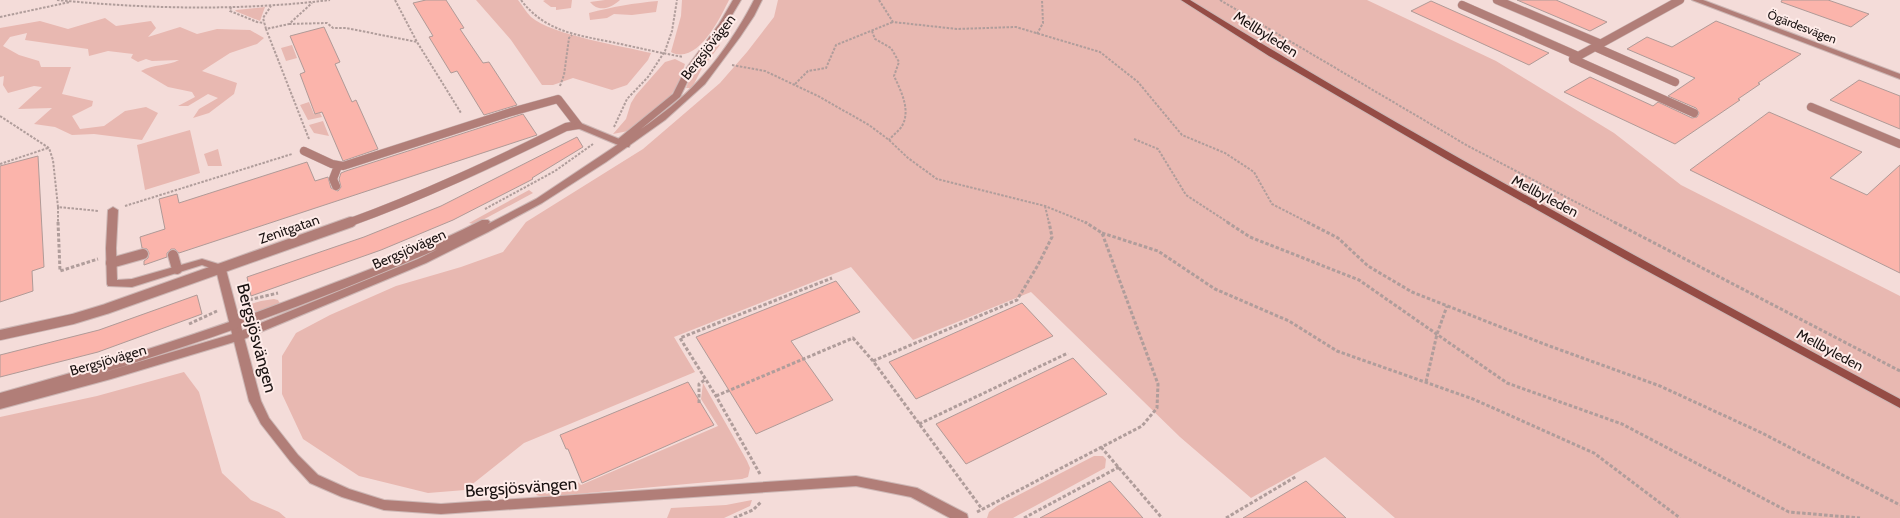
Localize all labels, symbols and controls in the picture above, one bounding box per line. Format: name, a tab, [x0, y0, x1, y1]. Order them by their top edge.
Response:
street label: Ögärdesvägen	[1766, 6, 1839, 47]
street label: Mellbyleden	[1230, 7, 1302, 61]
street label: Bergsjövägen	[677, 10, 739, 84]
street label: Mellbyleden	[1509, 171, 1582, 221]
street label: Zenitgatan	[256, 210, 322, 248]
street label: Bergsjövägen	[369, 225, 449, 273]
street label: Bergsjösvängen	[232, 281, 281, 395]
street label: Mellbyleden	[1794, 325, 1867, 375]
street label: Bergsjövägen	[68, 340, 148, 379]
street label: Bergsjösvängen	[464, 473, 578, 502]

